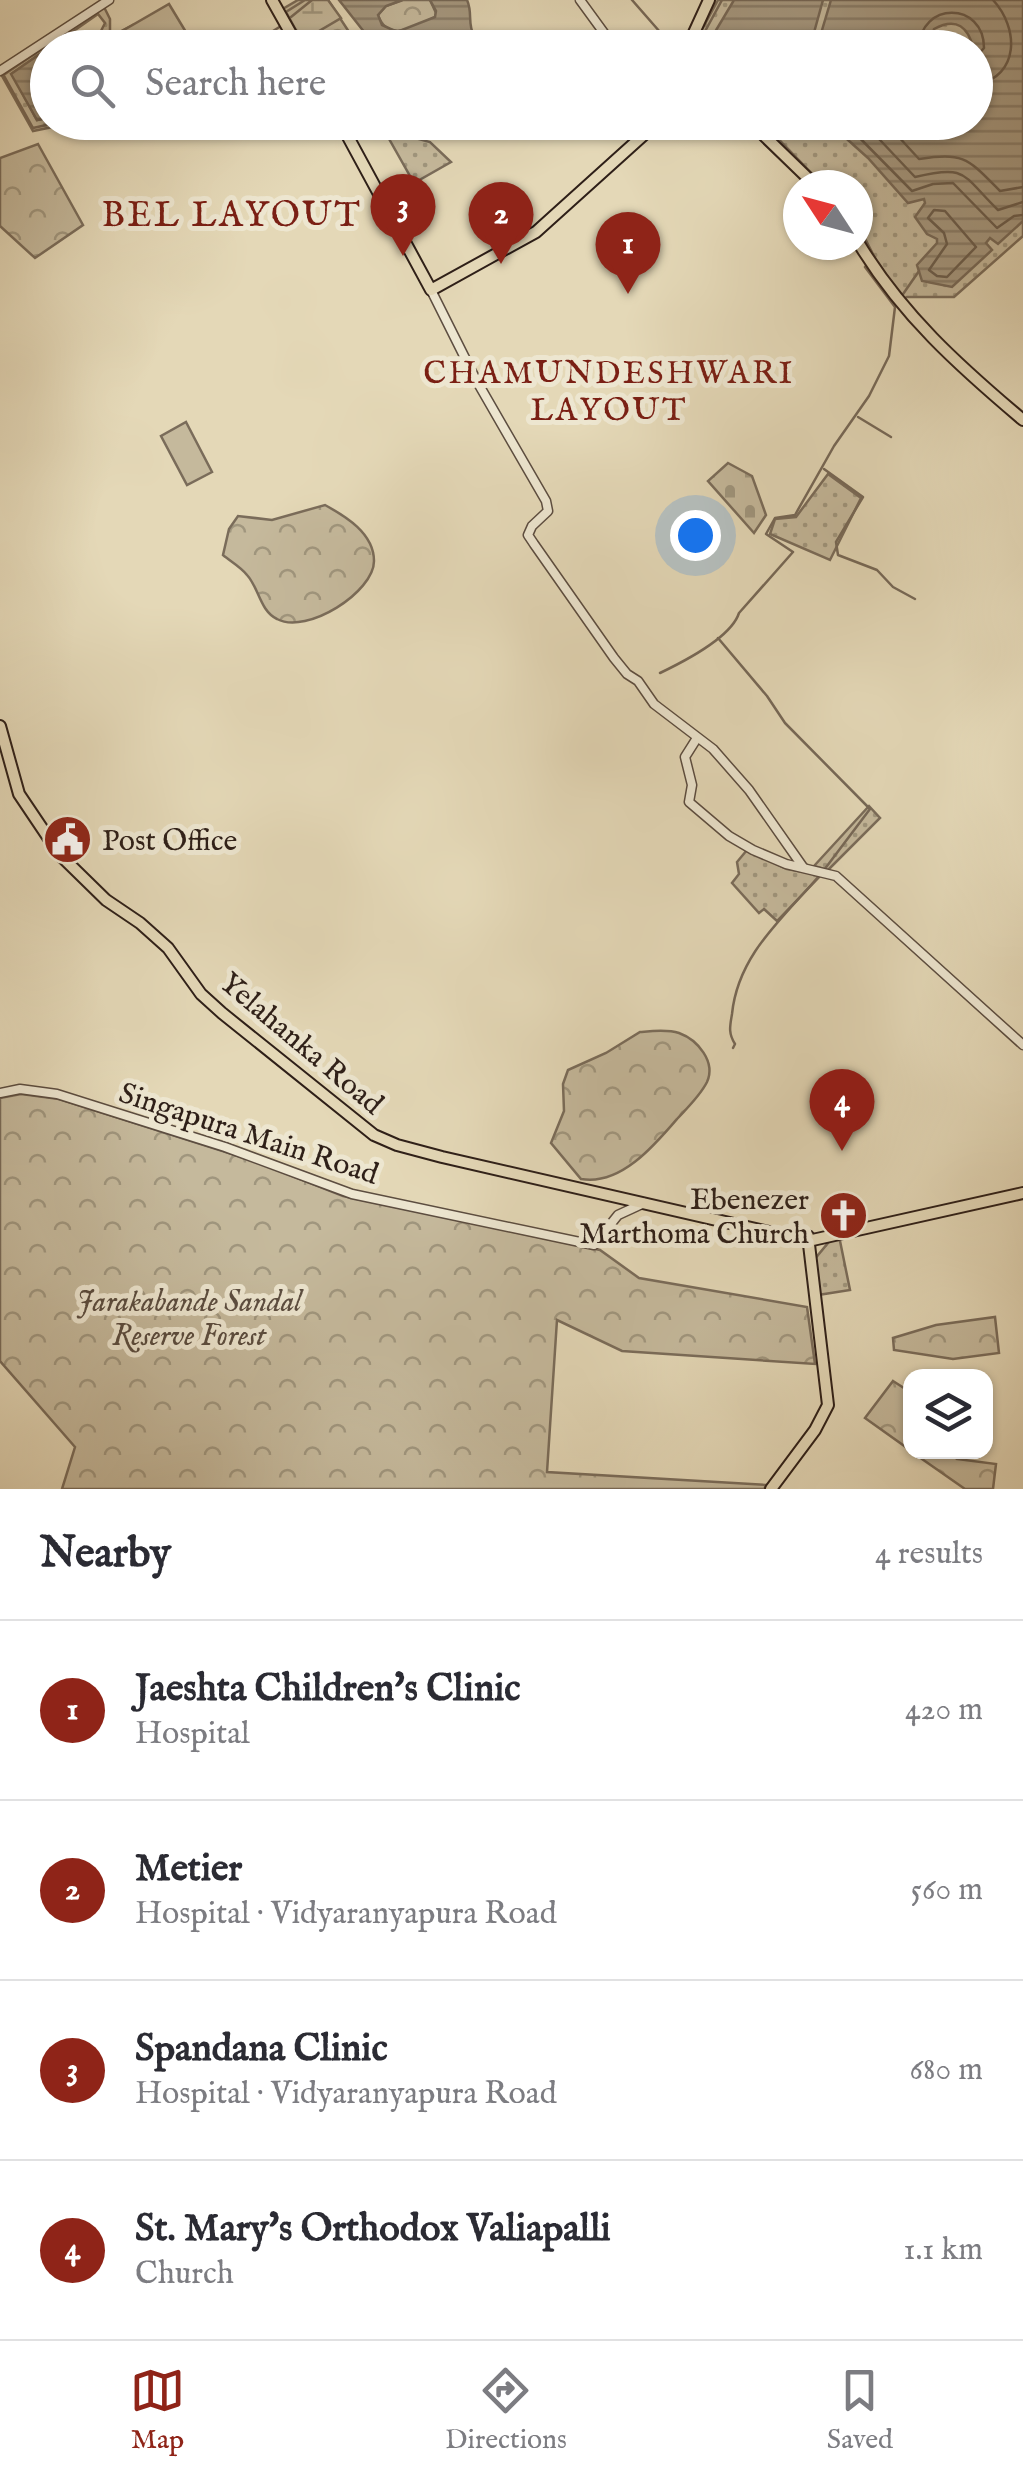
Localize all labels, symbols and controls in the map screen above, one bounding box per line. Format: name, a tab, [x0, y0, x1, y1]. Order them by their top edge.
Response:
search box	[30, 30, 993, 140]
icon: search	[65, 58, 120, 113]
text: Search here	[145, 61, 326, 109]
north arrow	[783, 170, 873, 260]
pin: 3	[370, 174, 436, 256]
pin: 2	[468, 182, 534, 264]
district label: BEL LAYOUT	[102, 194, 362, 239]
pin: 1	[596, 212, 660, 294]
district label: CHAMUNDESHWARI LAYOUT	[423, 354, 795, 432]
your location	[670, 510, 721, 561]
public building icon: Post Office	[41, 814, 93, 866]
place label: Post Office	[102, 823, 237, 861]
street label: Yelahanka Road	[211, 965, 391, 1125]
pin: 4	[810, 1068, 874, 1151]
street label: Singapura Main Road	[114, 1075, 384, 1195]
place label: Ebenezer Marthoma Church	[579, 1182, 809, 1254]
church icon: Ebenezer Marthoma Church	[818, 1190, 870, 1242]
park label: Jarakabande Sandal Reserve Forest	[77, 1284, 304, 1356]
map controls	[903, 1369, 993, 1459]
button: layers	[903, 1369, 993, 1459]
text: Nearby	[40, 1528, 171, 1581]
text: 4 results	[875, 1534, 983, 1575]
text: Jaeshta Children's Clinic	[135, 1666, 521, 1714]
text: 1	[67, 1690, 78, 1731]
text: 420 m	[905, 1690, 983, 1731]
text: Hospital	[135, 1714, 250, 1755]
text: Metier	[135, 1846, 242, 1894]
text: 2	[65, 1870, 80, 1911]
text: 560 m	[911, 1870, 983, 1911]
text: Hospital · Vidyaranyapura Road	[135, 1894, 557, 1935]
text: Spandana Clinic	[135, 2026, 388, 2074]
text: 3	[67, 2050, 78, 2091]
text: 680 m	[910, 2050, 983, 2091]
text: Hospital · Vidyaranyapura Road	[135, 2074, 557, 2115]
text: St. Mary's Orthodox Valiapalli	[135, 2206, 611, 2254]
text: 4	[65, 2230, 80, 2271]
text: 1.1 km	[903, 2230, 983, 2271]
text: Church	[135, 2254, 234, 2295]
tab: Map	[130, 2363, 185, 2458]
tab: Directions	[445, 2363, 567, 2458]
tab: Saved	[827, 2363, 893, 2458]

